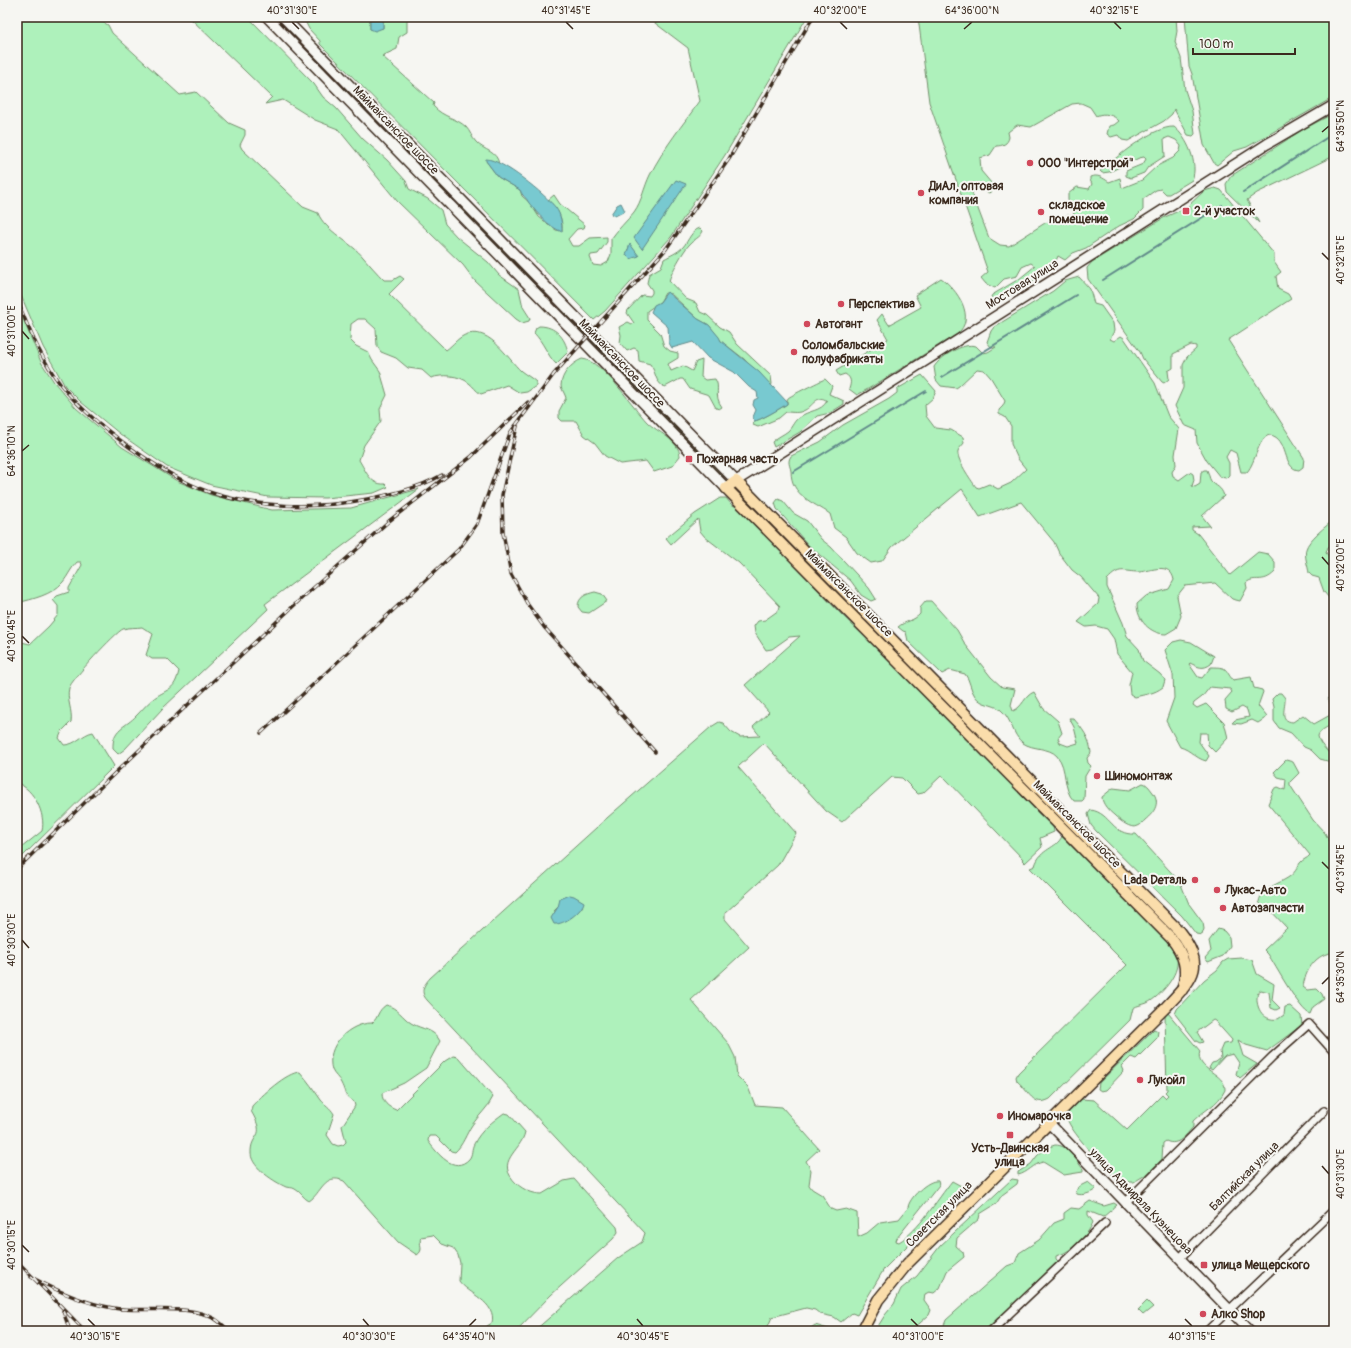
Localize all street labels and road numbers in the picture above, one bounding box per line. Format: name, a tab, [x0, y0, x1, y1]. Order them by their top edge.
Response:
street label: Маймаксанское шоссе	[349, 83, 442, 178]
street label: Мостовая улица	[983, 256, 1062, 313]
street label: Маймаксанское шоссе	[575, 316, 668, 411]
street label: Маймаксанское шоссе	[802, 546, 896, 640]
street label: Маймаксанское шоссе	[1030, 777, 1124, 871]
street label: Балтийская улица	[1206, 1138, 1283, 1214]
street label: улица Адмирала Кузнецова	[1085, 1144, 1196, 1258]
street label: Советская улица	[903, 1178, 976, 1251]

